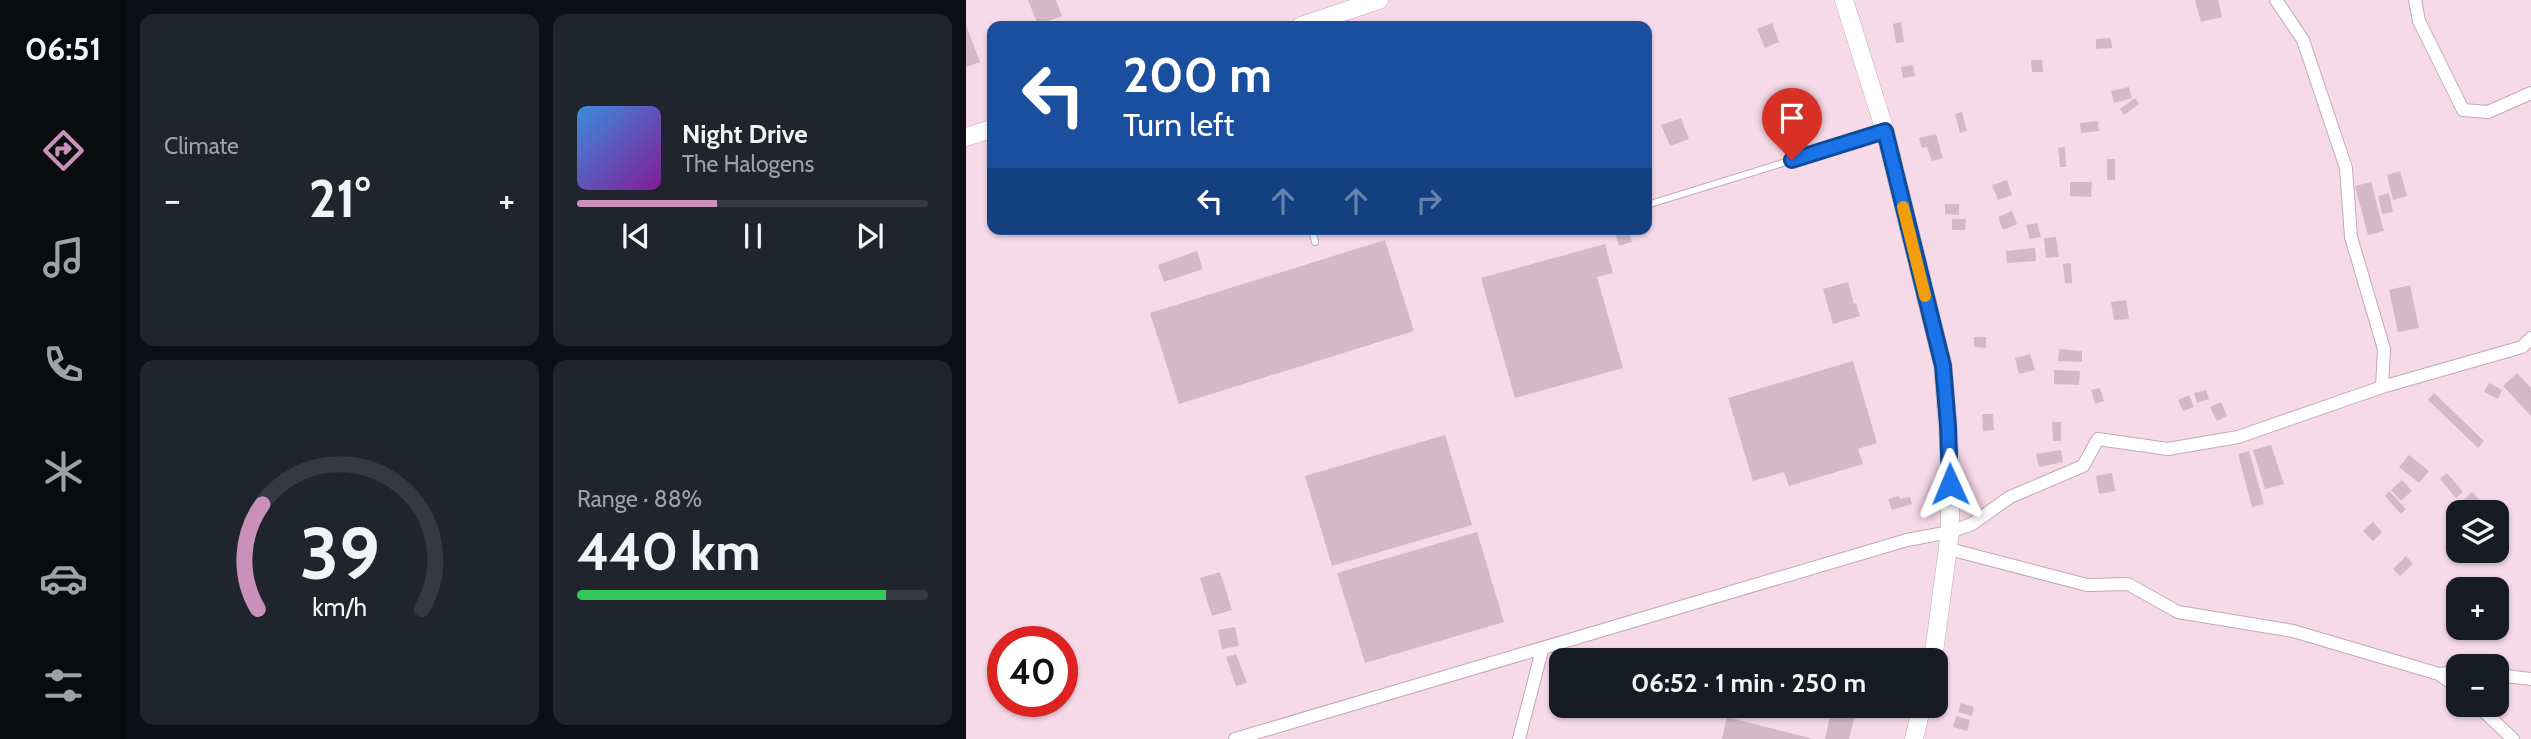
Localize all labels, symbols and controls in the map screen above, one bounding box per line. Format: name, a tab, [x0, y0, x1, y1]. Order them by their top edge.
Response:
text: 06:51	[25, 29, 101, 68]
text: 200 m	[1123, 45, 1272, 104]
icon: left	[1008, 49, 1099, 140]
pin	[1762, 88, 1822, 160]
icon: arrive	[1773, 99, 1811, 137]
text: Turn left	[1123, 105, 1234, 144]
text: Night Drive	[682, 118, 808, 150]
icon: directions	[39, 126, 88, 175]
text: Climate	[164, 132, 239, 160]
text: The Halogens	[682, 150, 814, 178]
text: 21°	[309, 167, 370, 230]
text: −	[164, 176, 181, 223]
text: +	[498, 176, 515, 223]
icon: left	[1191, 182, 1229, 220]
icon: ahead	[1264, 182, 1302, 220]
icon: ahead	[1337, 182, 1375, 220]
icon: right	[1410, 182, 1448, 220]
icon: previous	[617, 217, 655, 255]
icon: pause	[734, 217, 772, 255]
icon: next	[851, 217, 889, 255]
icon: music	[39, 233, 88, 282]
icon: phone	[39, 340, 88, 389]
icon: climate	[39, 447, 88, 496]
position arrow	[1913, 447, 1987, 521]
text: Range · 88%	[577, 485, 702, 513]
map controls	[2446, 500, 2509, 717]
button: layers	[2446, 500, 2509, 563]
text: 39	[299, 509, 380, 597]
text: 440 km	[577, 520, 760, 583]
icon: car	[39, 554, 88, 603]
button: +	[2446, 577, 2509, 640]
text: km/h	[312, 591, 367, 621]
speed limit sign: 40	[987, 626, 1078, 717]
button: −	[2446, 654, 2509, 717]
icon: filters	[39, 661, 88, 710]
text: 06:52 · 1 min · 250 m	[1631, 667, 1866, 699]

